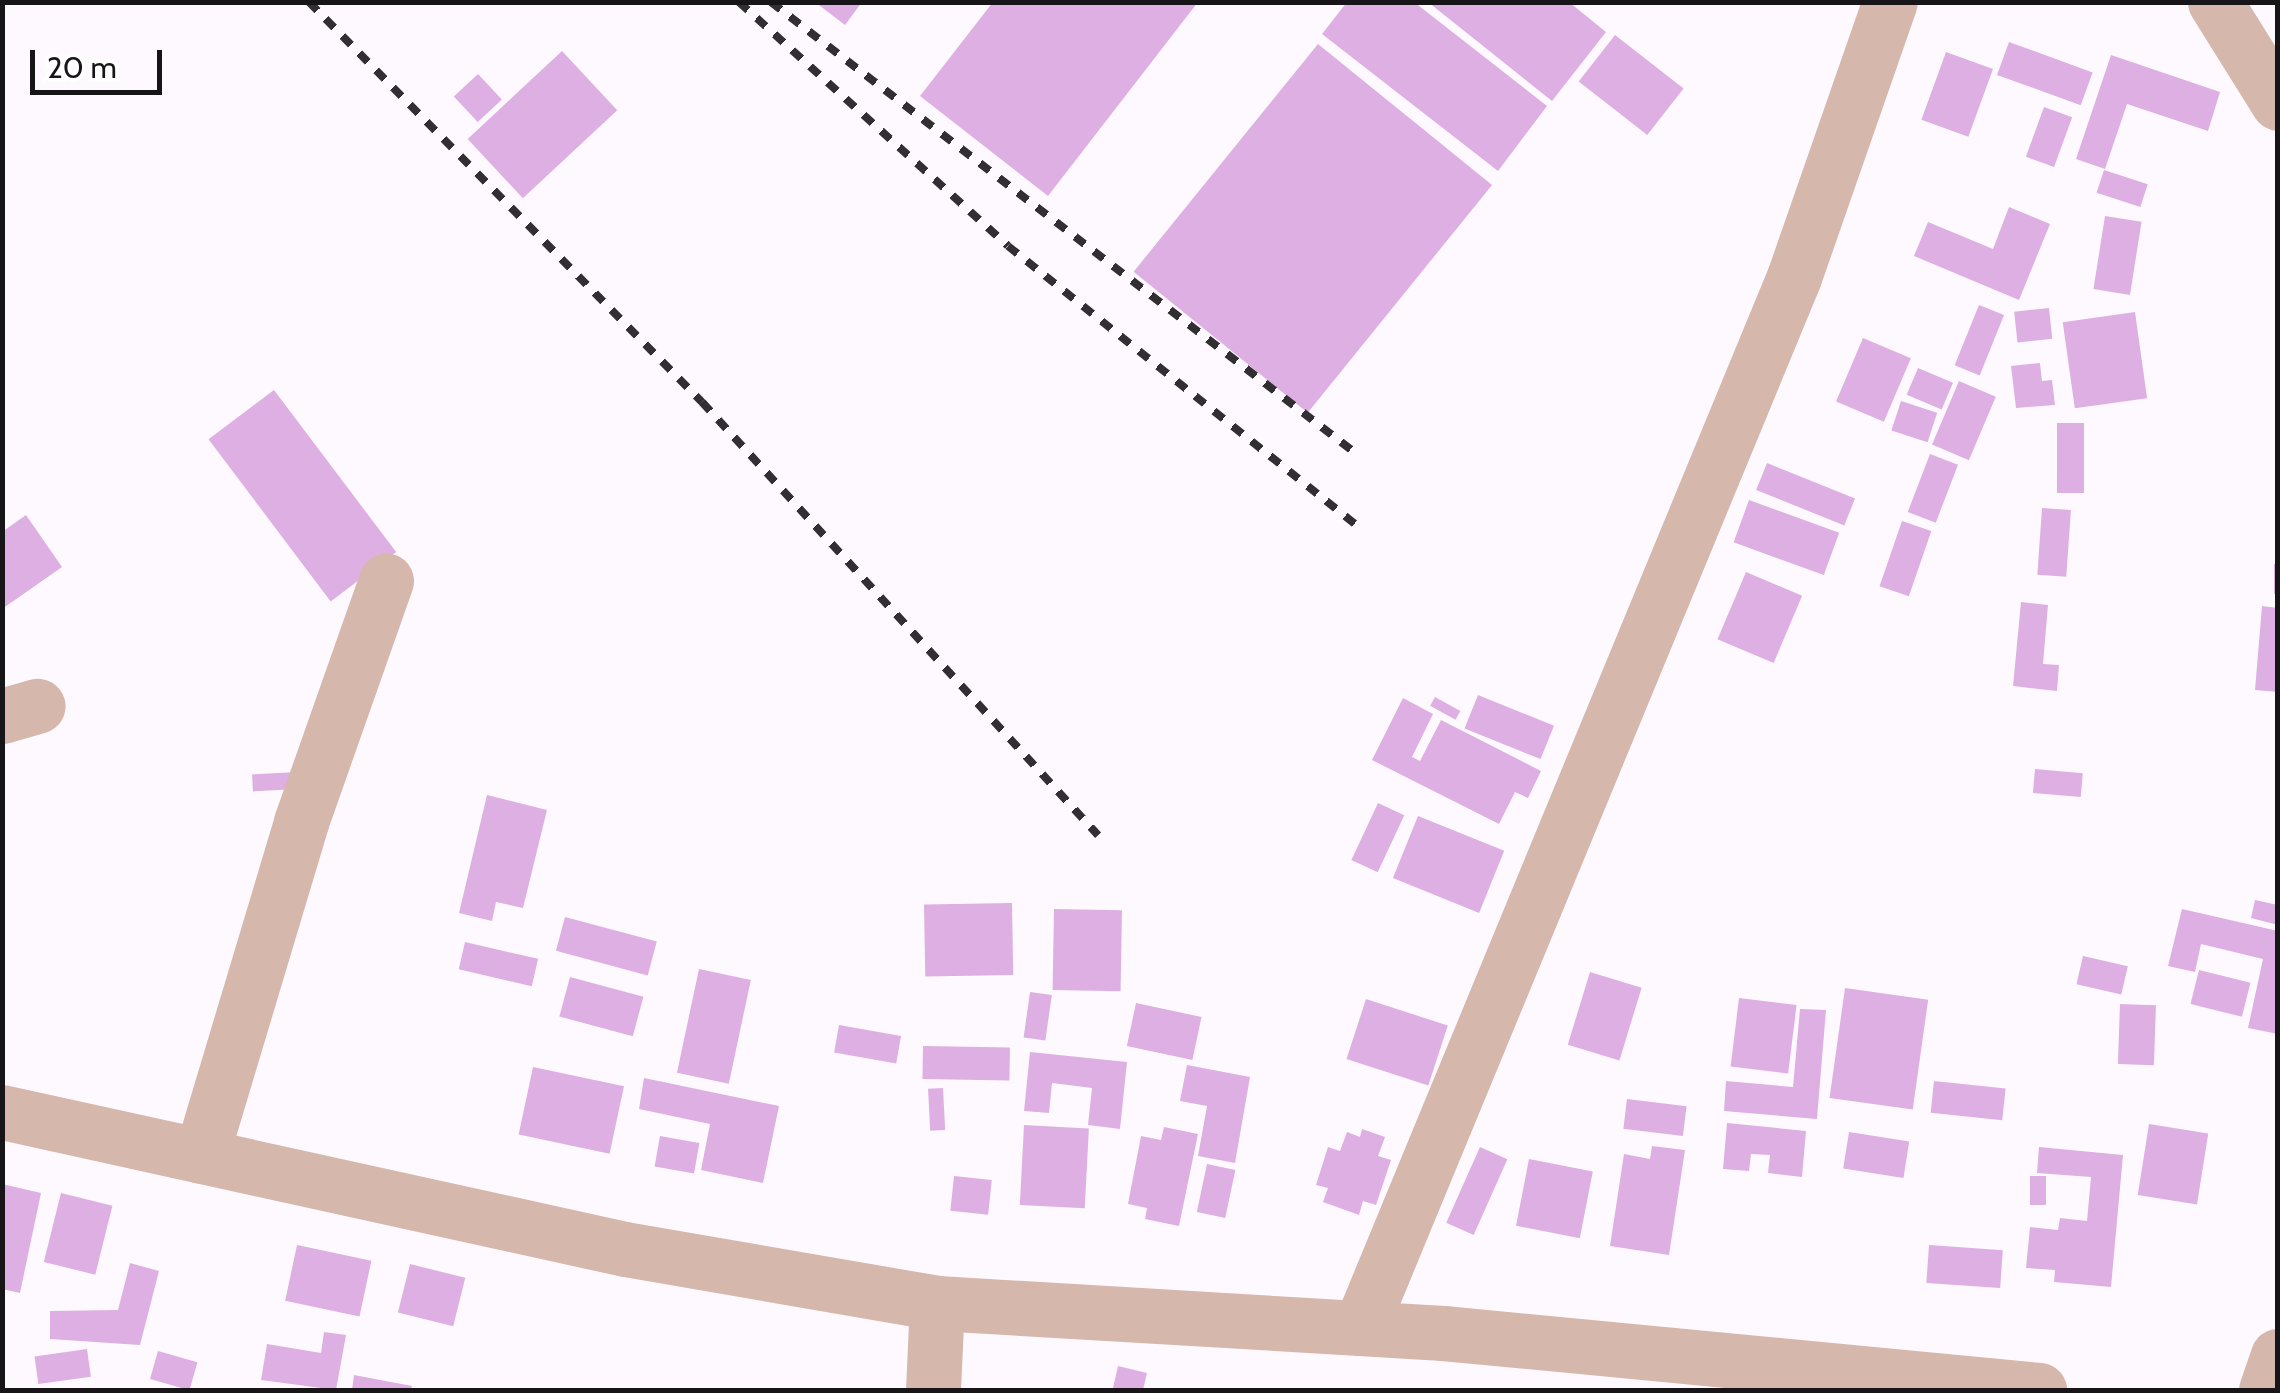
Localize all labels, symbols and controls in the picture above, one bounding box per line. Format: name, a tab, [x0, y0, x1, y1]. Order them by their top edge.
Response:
scale bar	[35, 30, 168, 92]
text: 20 m	[47, 49, 117, 86]

